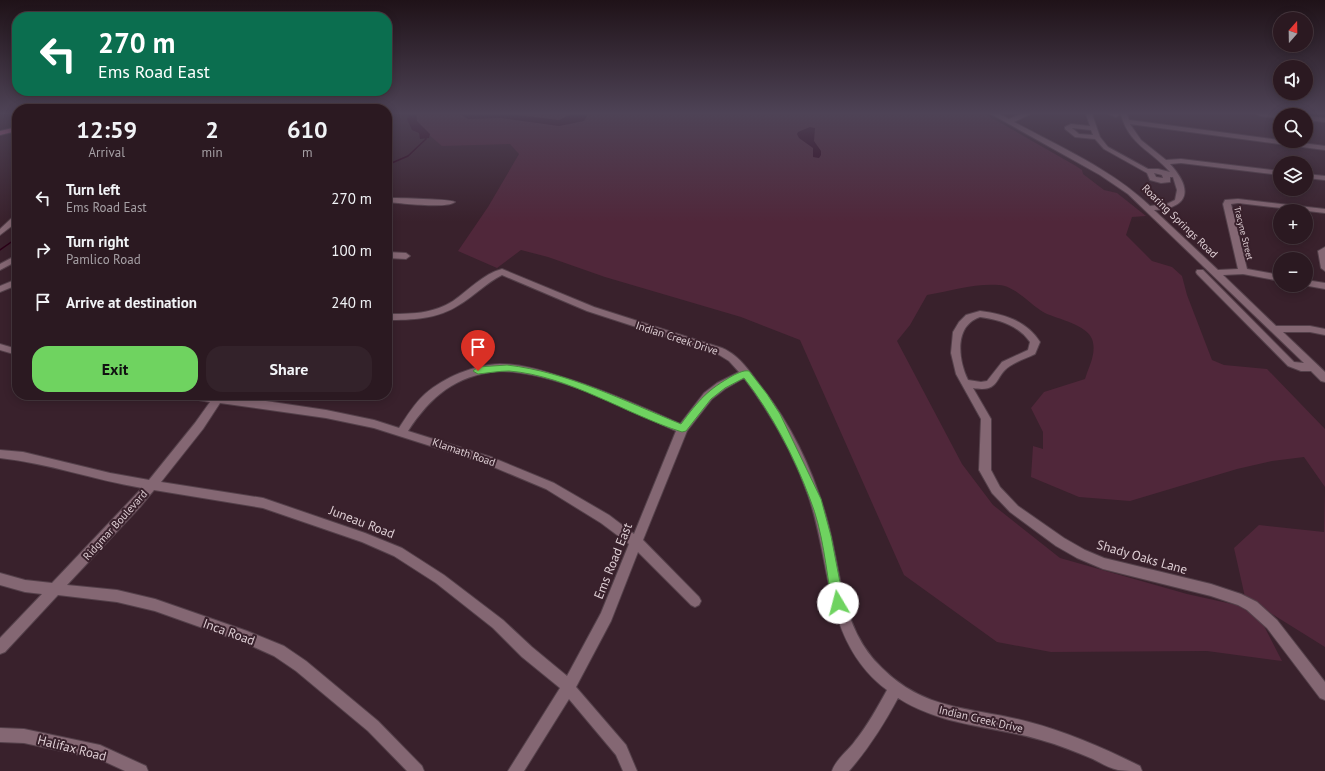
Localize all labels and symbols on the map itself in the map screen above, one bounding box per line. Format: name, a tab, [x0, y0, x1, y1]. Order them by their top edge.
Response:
north arrow	[1273, 12, 1313, 52]
street label: Roaring Springs Road	[1139, 181, 1221, 261]
street label: Tracyne Street	[1232, 205, 1256, 261]
street label: Indian Creek Drive	[634, 318, 720, 358]
pin	[461, 330, 495, 371]
street label: Klamath Road	[431, 435, 497, 469]
street label: Ridgmar Boulevard	[80, 487, 150, 563]
street label: Juneau Road	[326, 501, 397, 542]
street label: Ems Road East	[590, 520, 636, 602]
street label: Shady Oaks Lane	[1095, 536, 1189, 578]
position arrow	[817, 582, 859, 624]
street label: Inca Road	[201, 615, 257, 649]
street label: Indian Creek Drive	[938, 703, 1025, 736]
street label: Halifax Road	[36, 731, 108, 765]

